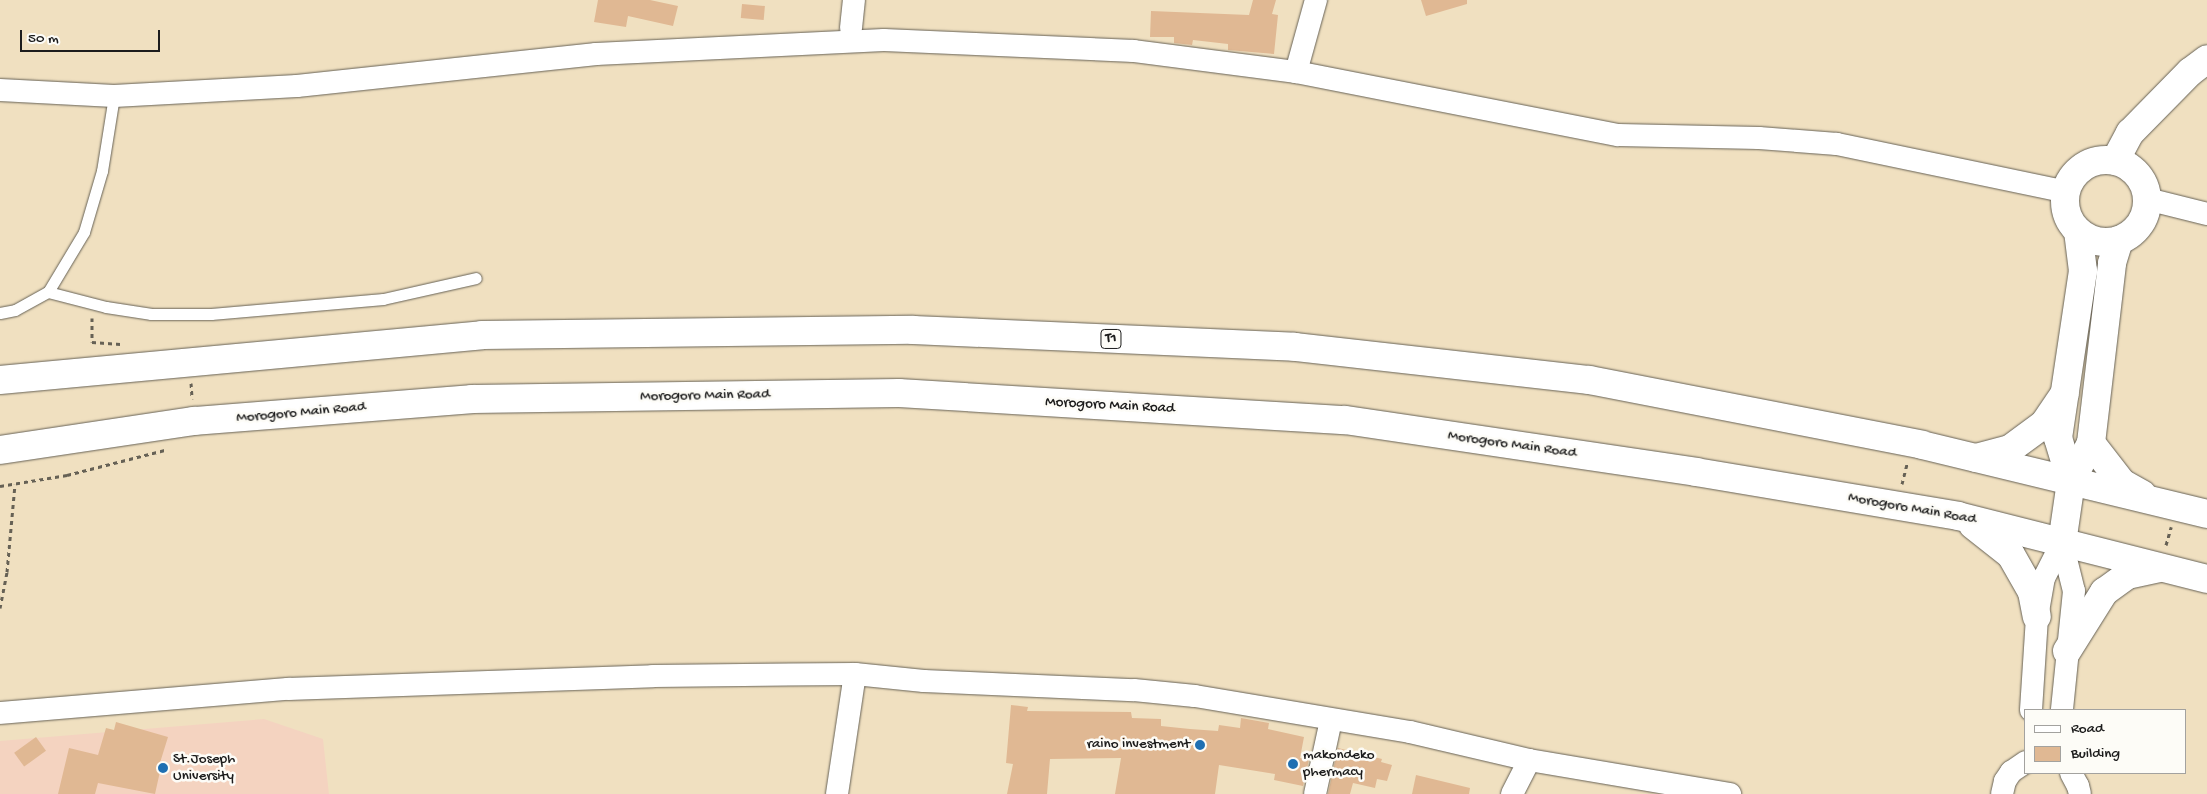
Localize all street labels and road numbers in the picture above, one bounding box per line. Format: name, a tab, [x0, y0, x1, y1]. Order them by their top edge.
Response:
road number: T1	[1100, 328, 1122, 350]
street label: Morogoro Main Road	[640, 386, 770, 406]
street label: Morogoro Main Road	[1045, 394, 1175, 418]
street label: Morogoro Main Road	[236, 398, 366, 428]
street label: Morogoro Main Road	[1447, 427, 1577, 463]
street label: Morogoro Main Road	[1847, 489, 1977, 529]

